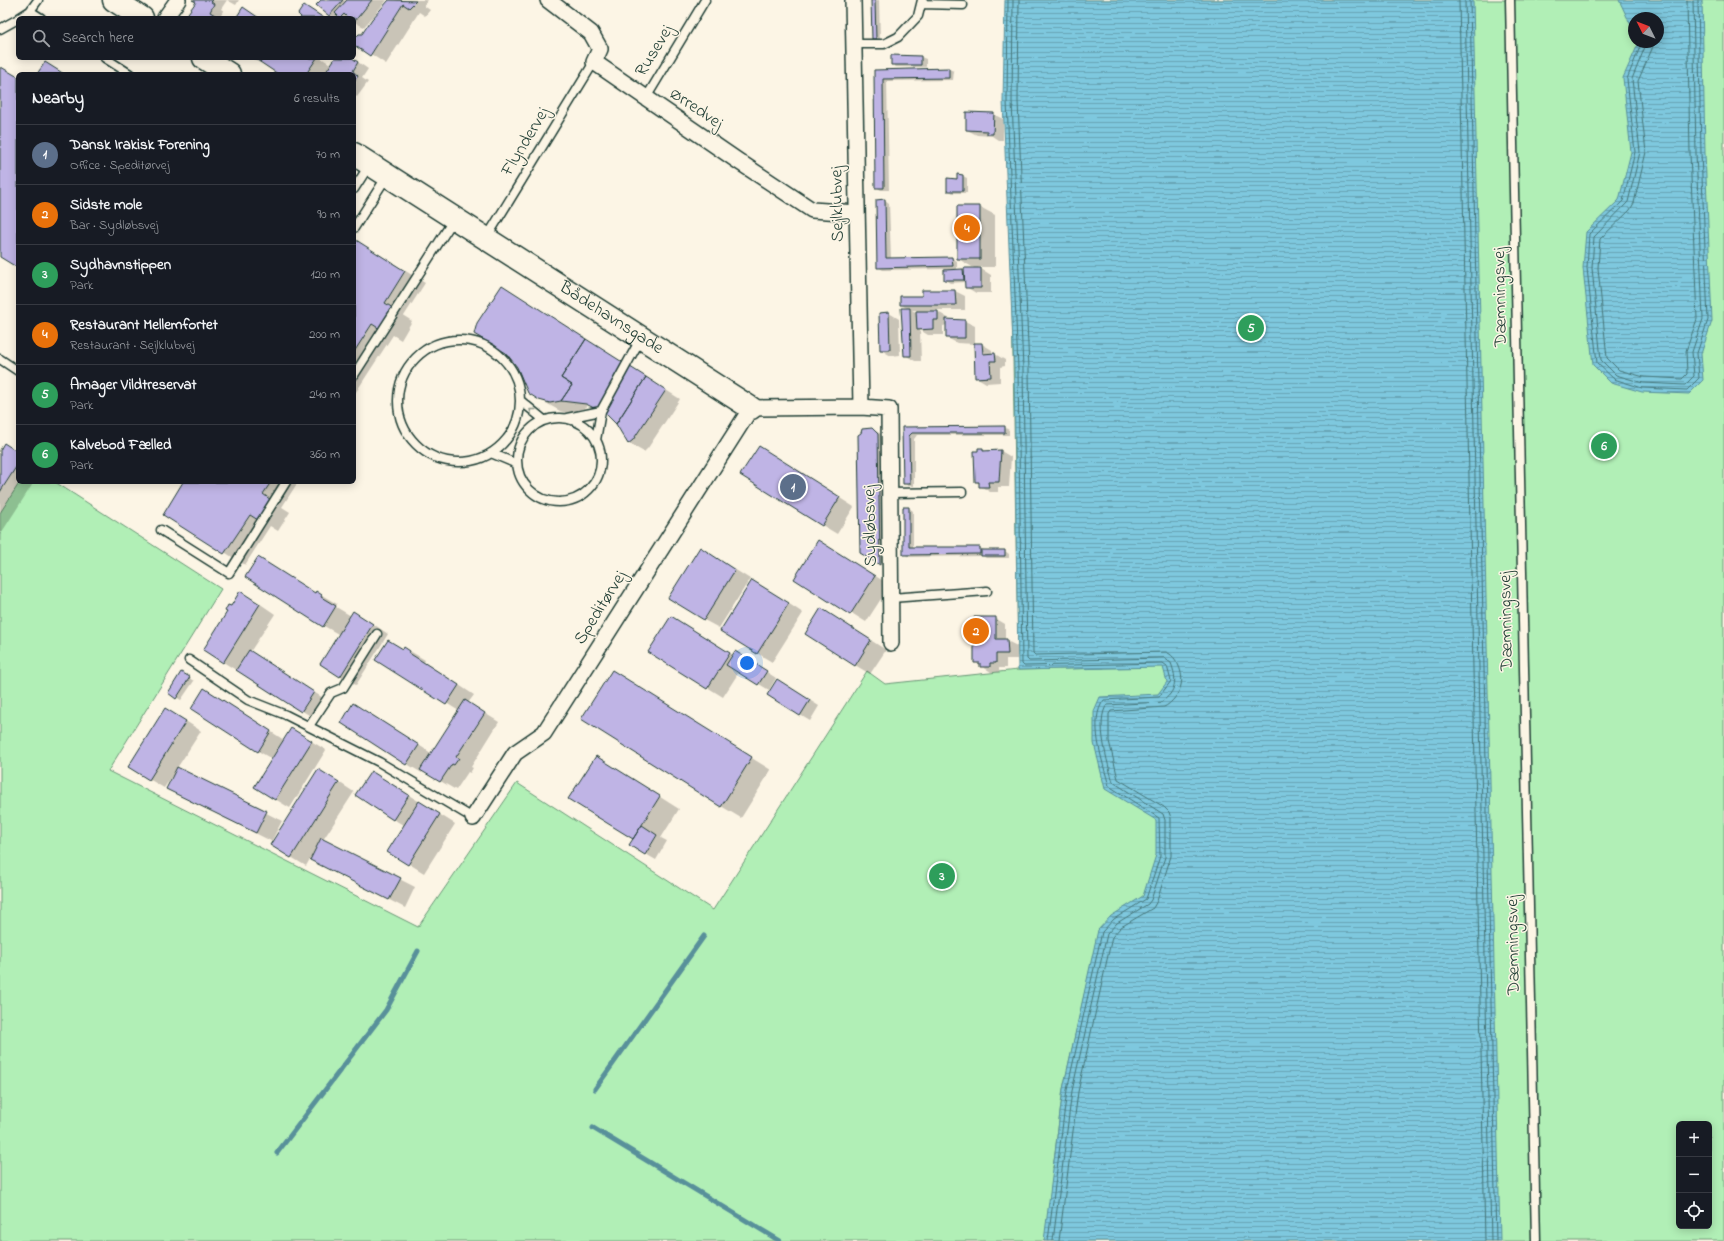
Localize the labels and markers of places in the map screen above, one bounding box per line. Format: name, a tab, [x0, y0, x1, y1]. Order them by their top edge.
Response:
pin: 4	[954, 213, 980, 243]
pin: 5	[1238, 313, 1264, 343]
pin: 6	[1591, 431, 1617, 461]
pin: 1	[780, 472, 806, 502]
pin: 2	[963, 616, 989, 646]
pin: 3	[929, 861, 955, 891]

